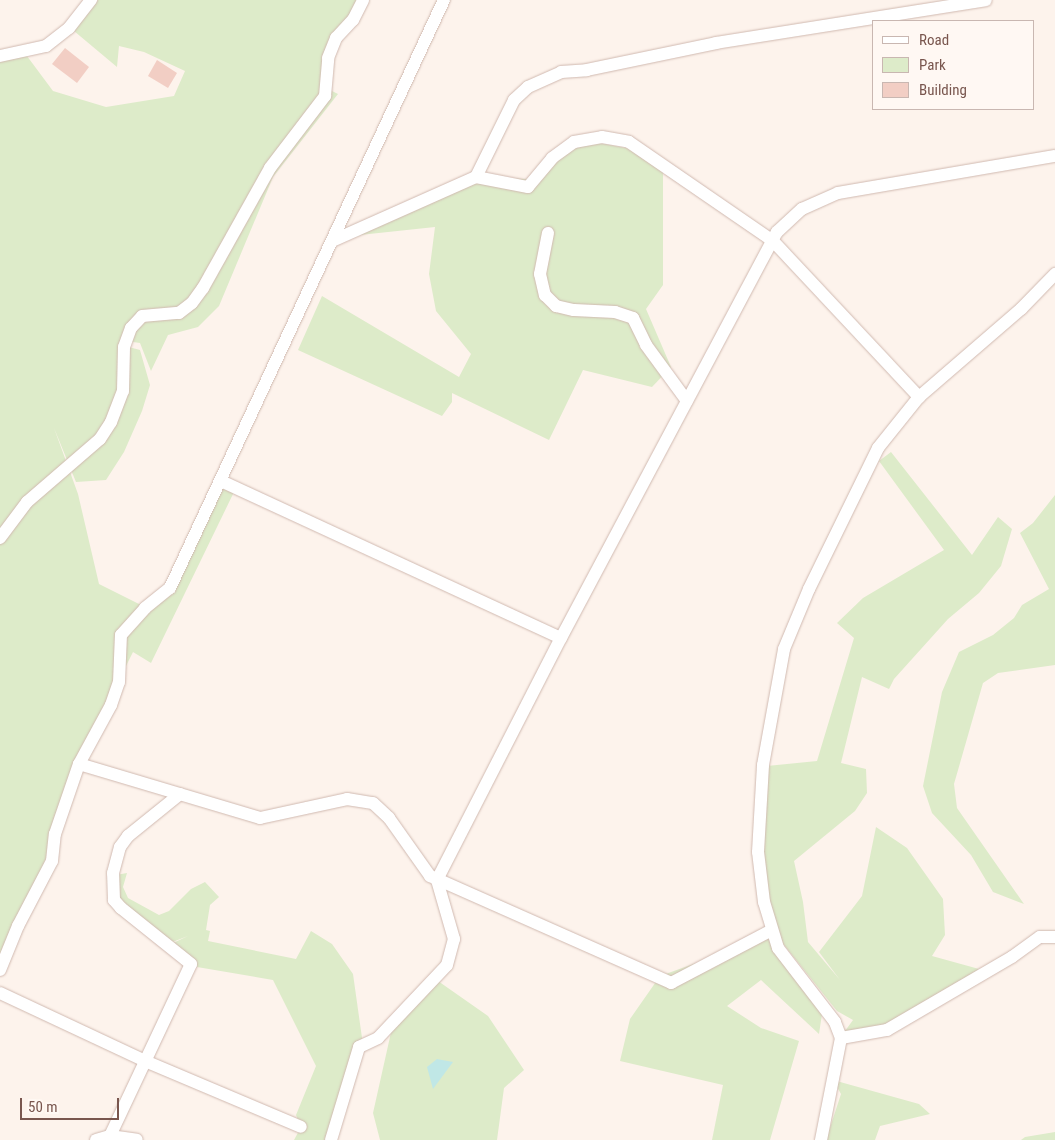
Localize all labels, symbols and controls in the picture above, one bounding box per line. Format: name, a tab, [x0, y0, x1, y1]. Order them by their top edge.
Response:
legend	[872, 20, 1035, 110]
text: Road	[919, 31, 949, 49]
text: Park	[919, 56, 946, 74]
text: Building	[919, 81, 967, 99]
scale bar	[22, 1088, 121, 1120]
text: 50 m	[28, 1098, 58, 1116]

